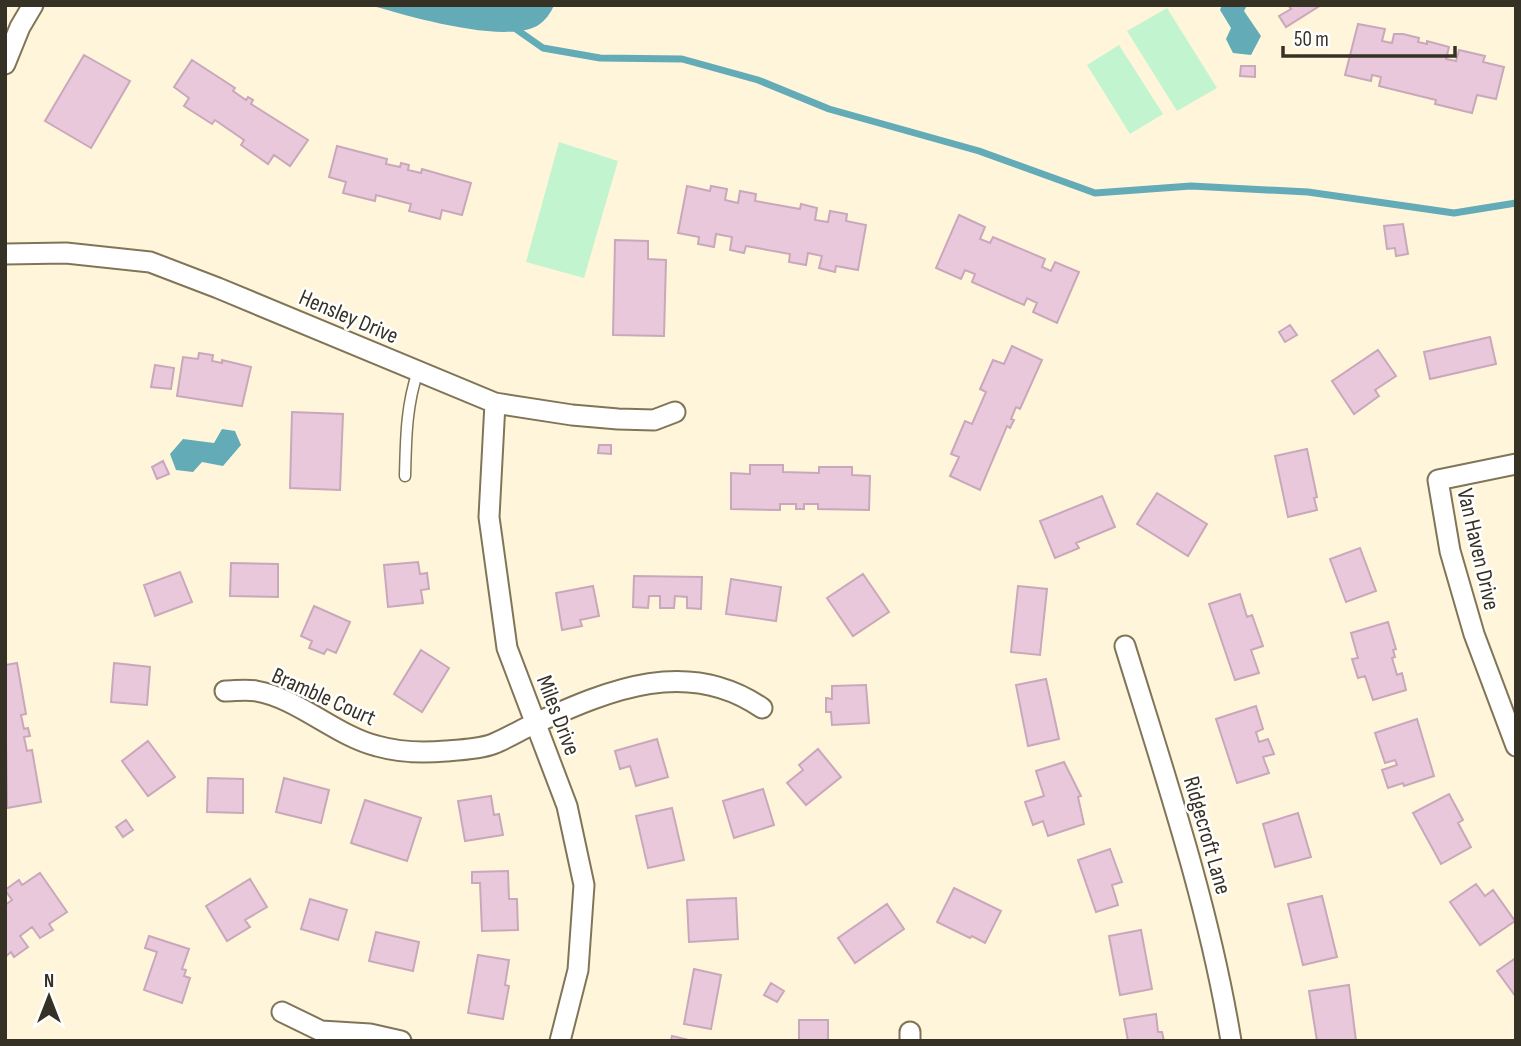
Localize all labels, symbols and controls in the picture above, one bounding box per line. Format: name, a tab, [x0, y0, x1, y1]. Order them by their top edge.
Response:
scale bar	[1283, 14, 1454, 58]
text: 50 m	[1294, 27, 1329, 52]
street label: Hensley Drive	[295, 284, 402, 350]
street label: Van Haven Drive	[1450, 486, 1506, 613]
street label: Bramble Court	[267, 662, 380, 732]
street label: Miles Drive	[530, 671, 586, 759]
street label: Ridgecroft Lane	[1177, 773, 1237, 897]
north arrow	[14, 962, 84, 1032]
text: N	[44, 970, 54, 993]

